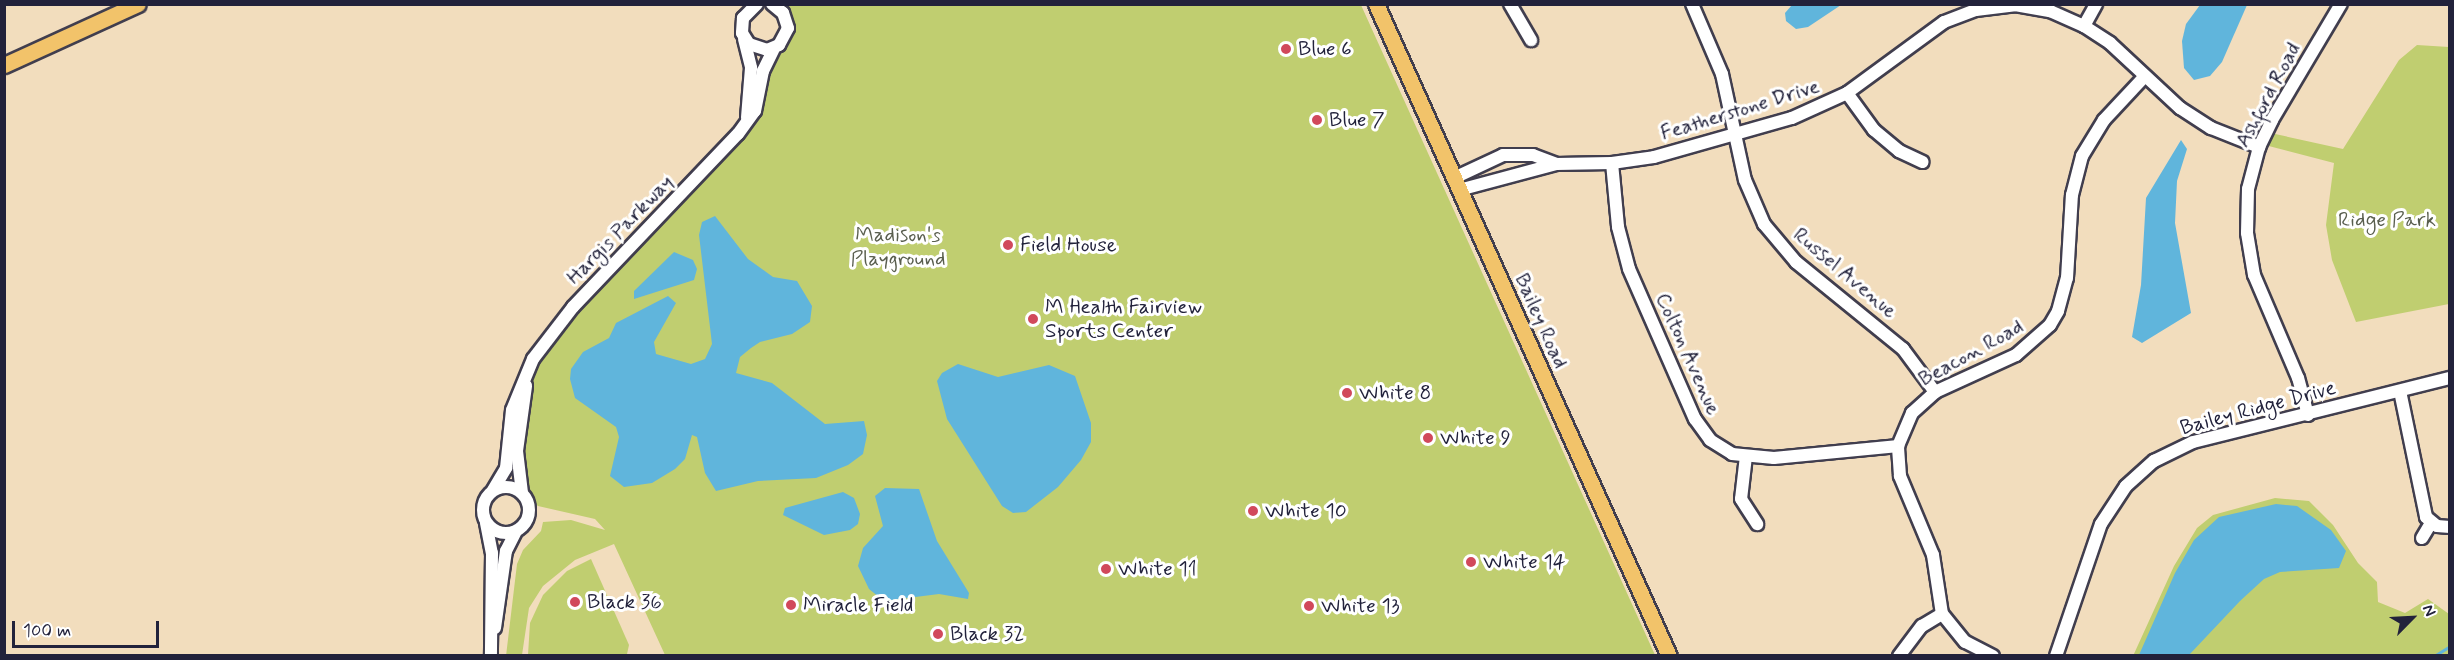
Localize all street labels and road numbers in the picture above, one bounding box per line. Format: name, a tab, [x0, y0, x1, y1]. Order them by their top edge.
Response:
street label: Ashford Road	[2230, 39, 2306, 151]
street label: Featherstone Drive	[1658, 74, 1822, 146]
street label: Hargis Parkway	[562, 171, 678, 289]
street label: Russel Avenue	[1789, 223, 1901, 323]
street label: Bailey Road	[1509, 270, 1573, 372]
street label: Colton Avenue	[1650, 290, 1726, 418]
street label: Beacon Road	[1914, 314, 2028, 392]
street label: Bailey Ridge Drive	[2178, 375, 2338, 441]

